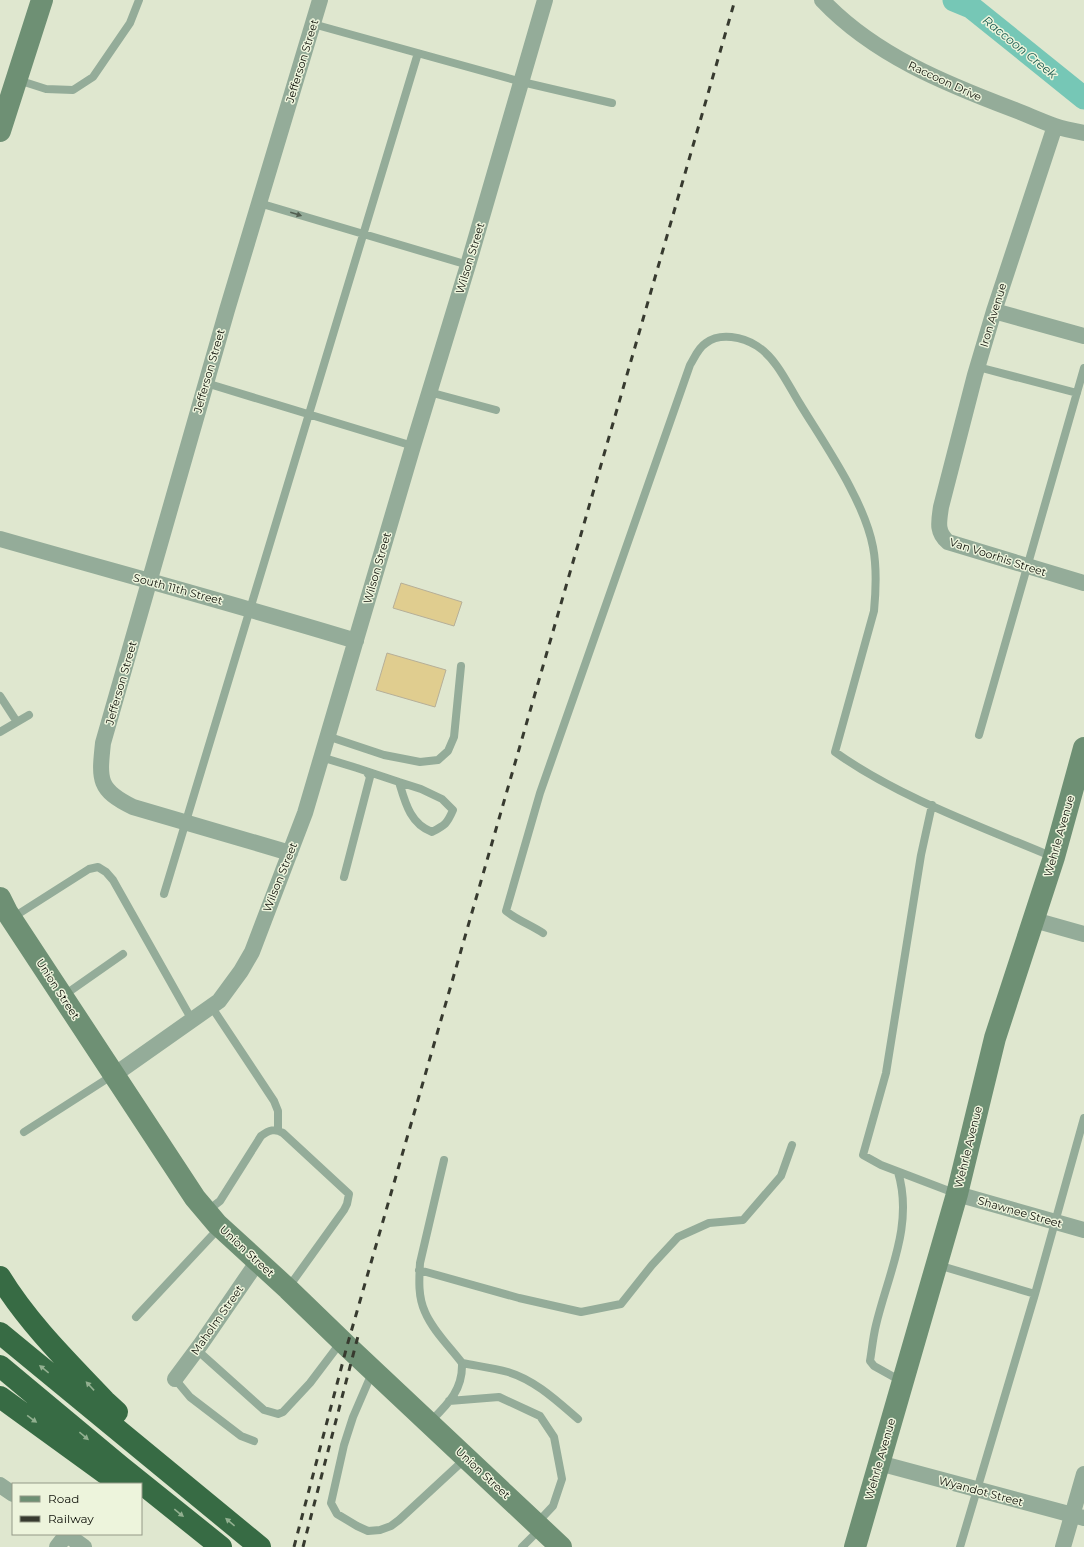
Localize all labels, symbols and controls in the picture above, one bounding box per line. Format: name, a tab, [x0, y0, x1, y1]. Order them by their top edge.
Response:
water label: Raccoon Creek	[980, 12, 1061, 82]
street label: Jefferson Street	[282, 17, 321, 105]
street label: Raccoon Drive	[906, 58, 984, 104]
one-way arrow	[291, 211, 303, 217]
street label: Wilson Street	[453, 220, 488, 295]
street label: Iron Avenue	[977, 281, 1009, 349]
street label: Jefferson Street	[190, 327, 228, 415]
street label: Wilson Street	[360, 530, 394, 605]
street label: Van Voorhis Street	[948, 535, 1049, 579]
street label: South 11th Street	[132, 570, 225, 608]
street label: Jefferson Street	[102, 639, 140, 727]
street label: Wehrle Avenue	[1041, 793, 1077, 878]
street label: Wilson Street	[260, 840, 301, 914]
street label: Union Street	[33, 956, 83, 1022]
street label: Wehrle Avenue	[951, 1104, 985, 1189]
street label: Shawnee Street	[976, 1193, 1064, 1231]
street label: Union Street	[217, 1222, 278, 1280]
street label: Maholm Street	[188, 1282, 247, 1358]
one-way arrow	[38, 1365, 49, 1373]
one-way arrow	[86, 1381, 95, 1390]
one-way arrow	[27, 1415, 37, 1423]
street label: Wehrle Avenue	[862, 1416, 898, 1501]
one-way arrow	[78, 1431, 89, 1440]
street label: Union Street	[453, 1444, 514, 1502]
street label: Wyandot Street	[937, 1473, 1025, 1509]
legend	[12, 1483, 142, 1535]
text: Road	[48, 1491, 79, 1506]
one-way arrow	[173, 1509, 184, 1517]
text: Railway	[48, 1511, 94, 1526]
one-way arrow	[225, 1518, 236, 1527]

